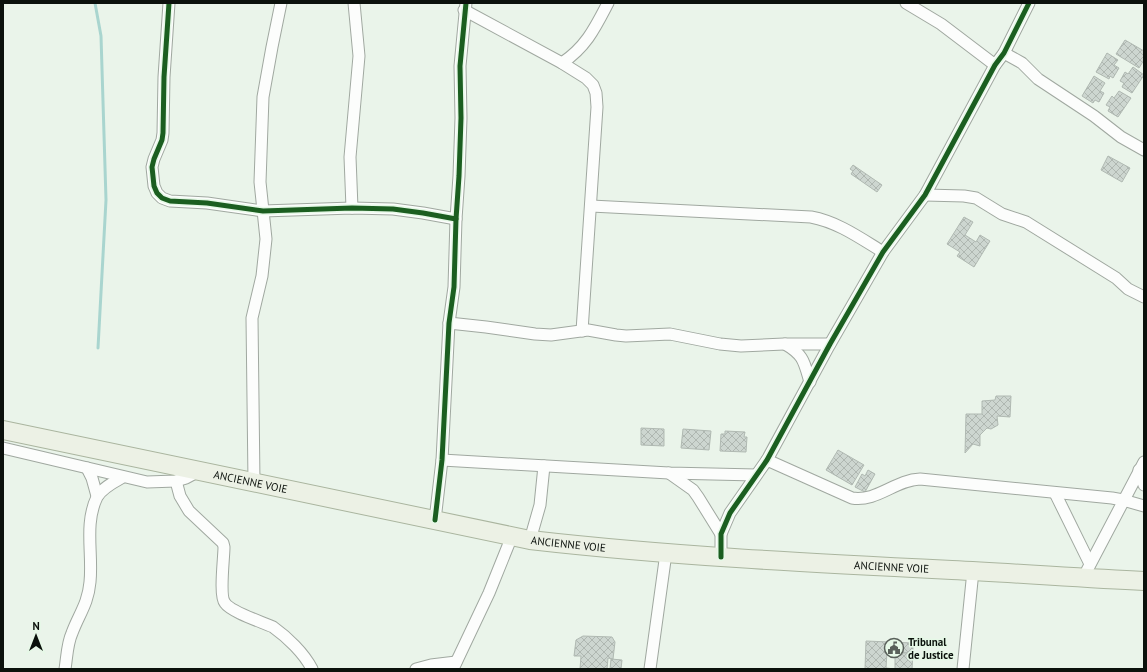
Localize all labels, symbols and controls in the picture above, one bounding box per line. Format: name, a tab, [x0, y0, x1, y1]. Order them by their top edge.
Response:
street label: ANCIENNE VOIE	[212, 467, 289, 496]
street label: ANCIENNE VOIE	[530, 533, 607, 555]
street label: ANCIENNE VOIE	[854, 558, 930, 576]
north arrow	[16, 616, 56, 656]
text: N	[32, 619, 40, 633]
place label: Tribunal de Justice	[908, 635, 954, 662]
public building icon: Tribunal de Justice	[883, 637, 905, 659]

